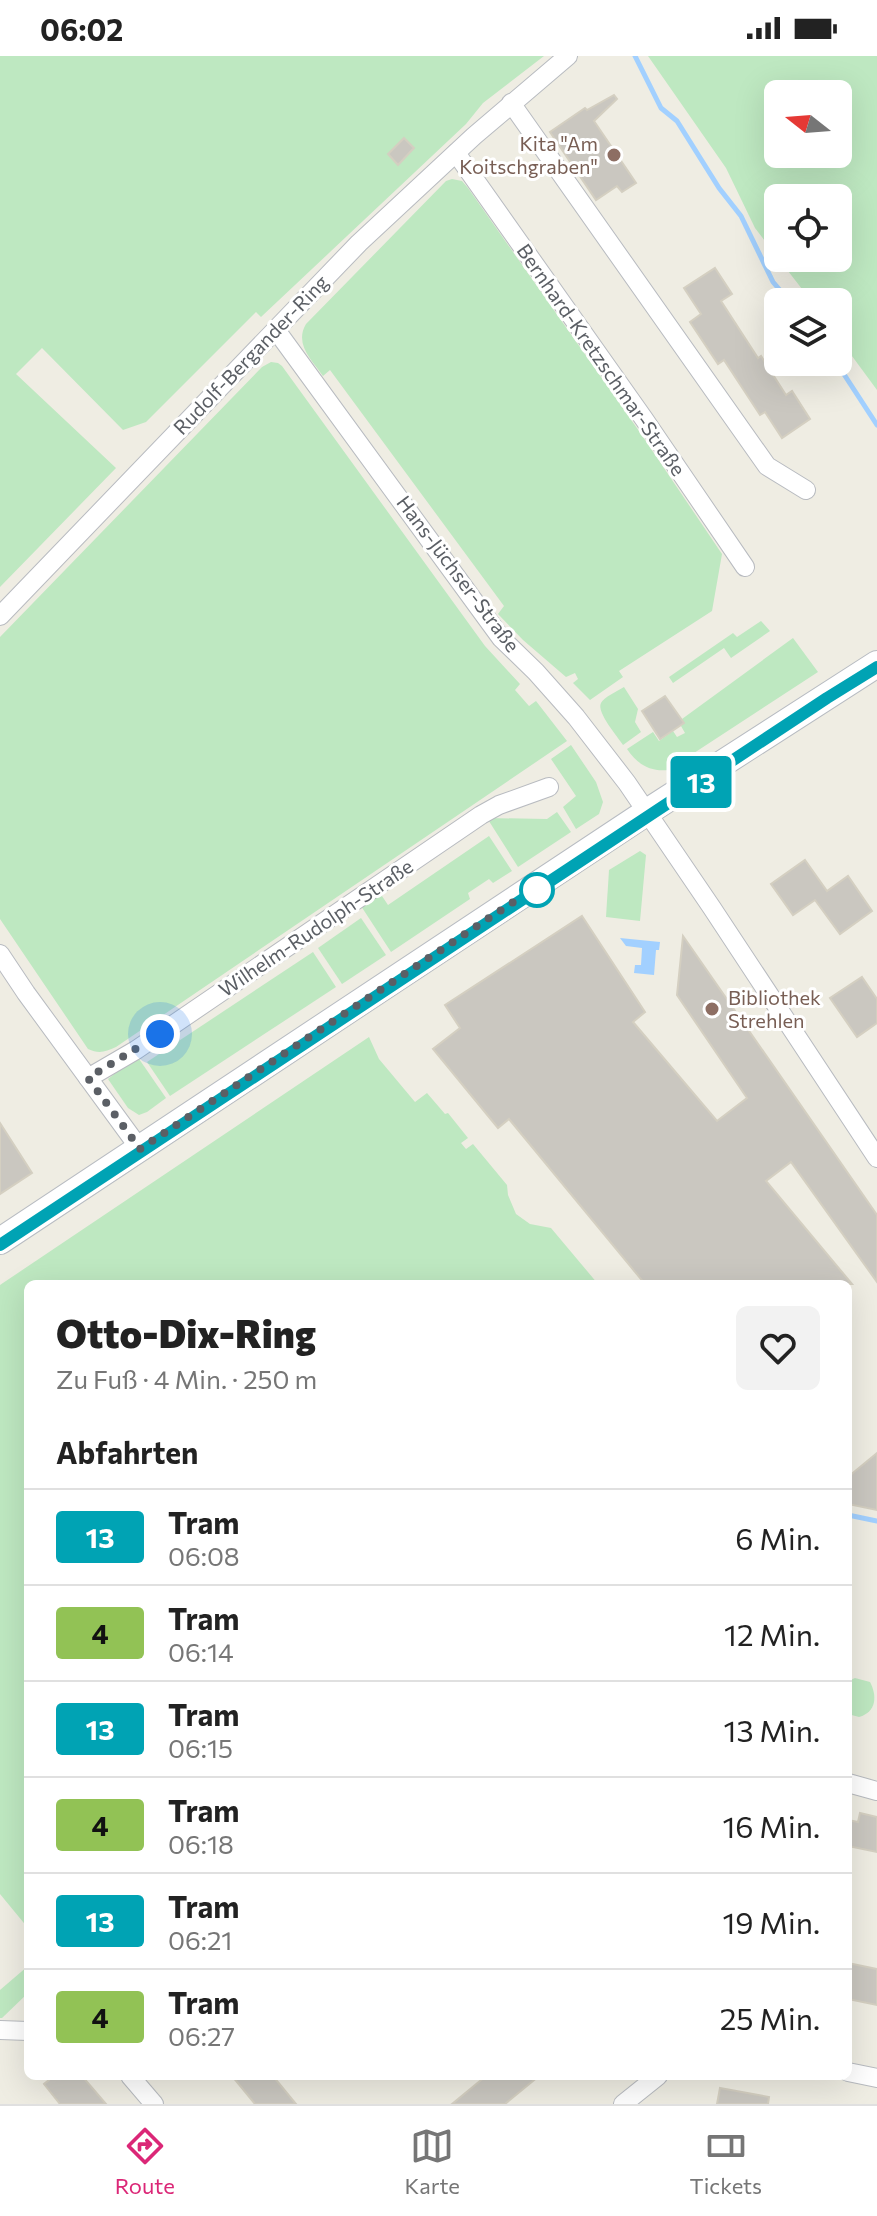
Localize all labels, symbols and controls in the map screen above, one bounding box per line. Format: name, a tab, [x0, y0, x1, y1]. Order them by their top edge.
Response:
text: 06:02	[40, 10, 123, 47]
north arrow	[764, 80, 852, 168]
map controls	[764, 80, 852, 376]
place label: Kita "Am Koitschgraben"	[459, 131, 598, 178]
marker: Kita "Am Koitschgraben"	[605, 146, 623, 164]
button: locate	[764, 184, 852, 272]
street label: Bernhard-Kretzschmar-Straße	[512, 239, 691, 480]
street label: Rudolf-Bergander-Ring	[168, 269, 333, 439]
button: layers	[764, 288, 852, 376]
street label: Hans-Jüchser-Straße	[392, 490, 525, 656]
line badge: 13	[665, 756, 737, 808]
text: 13	[687, 765, 715, 799]
street label: Wilhelm-Rudolph-Straße	[214, 853, 417, 1001]
unlabelled marker	[520, 873, 554, 907]
place label: Bibliothek Strehlen	[728, 985, 821, 1032]
marker: Bibliothek Strehlen	[703, 1000, 721, 1018]
your location	[140, 1014, 180, 1054]
button: heart	[736, 1306, 820, 1390]
text: Otto-Dix-Ring	[56, 1309, 316, 1356]
text: Zu Fuß · 4 Min. · 250 m	[56, 1363, 317, 1394]
text: Abfahrten	[56, 1433, 198, 1470]
text: Tram	[168, 1503, 240, 1540]
text: 6 Min.	[735, 1519, 820, 1556]
text: 13	[86, 1520, 114, 1554]
text: 06:08	[168, 1540, 240, 1571]
text: Tram	[168, 1599, 240, 1636]
text: 12 Min.	[724, 1615, 820, 1652]
text: 4	[91, 1616, 109, 1650]
text: 06:14	[168, 1636, 234, 1667]
text: Tram	[168, 1695, 240, 1732]
text: 13 Min.	[724, 1711, 820, 1748]
text: 13	[86, 1712, 114, 1746]
text: 06:15	[168, 1732, 233, 1763]
text: Tram	[168, 1791, 240, 1828]
text: 16 Min.	[723, 1807, 820, 1844]
text: 4	[91, 1808, 109, 1842]
text: 06:18	[168, 1828, 234, 1859]
text: Tram	[168, 1887, 240, 1924]
text: 19 Min.	[723, 1903, 820, 1940]
text: 13	[86, 1904, 114, 1938]
text: 06:21	[168, 1924, 232, 1955]
text: Tram	[168, 1983, 240, 2020]
text: 25 Min.	[720, 1999, 820, 2036]
text: 4	[91, 2000, 109, 2034]
text: 06:27	[168, 2020, 235, 2051]
tab: Route	[115, 2124, 175, 2199]
tab: Karte	[404, 2124, 460, 2199]
tab: Tickets	[690, 2124, 762, 2199]

